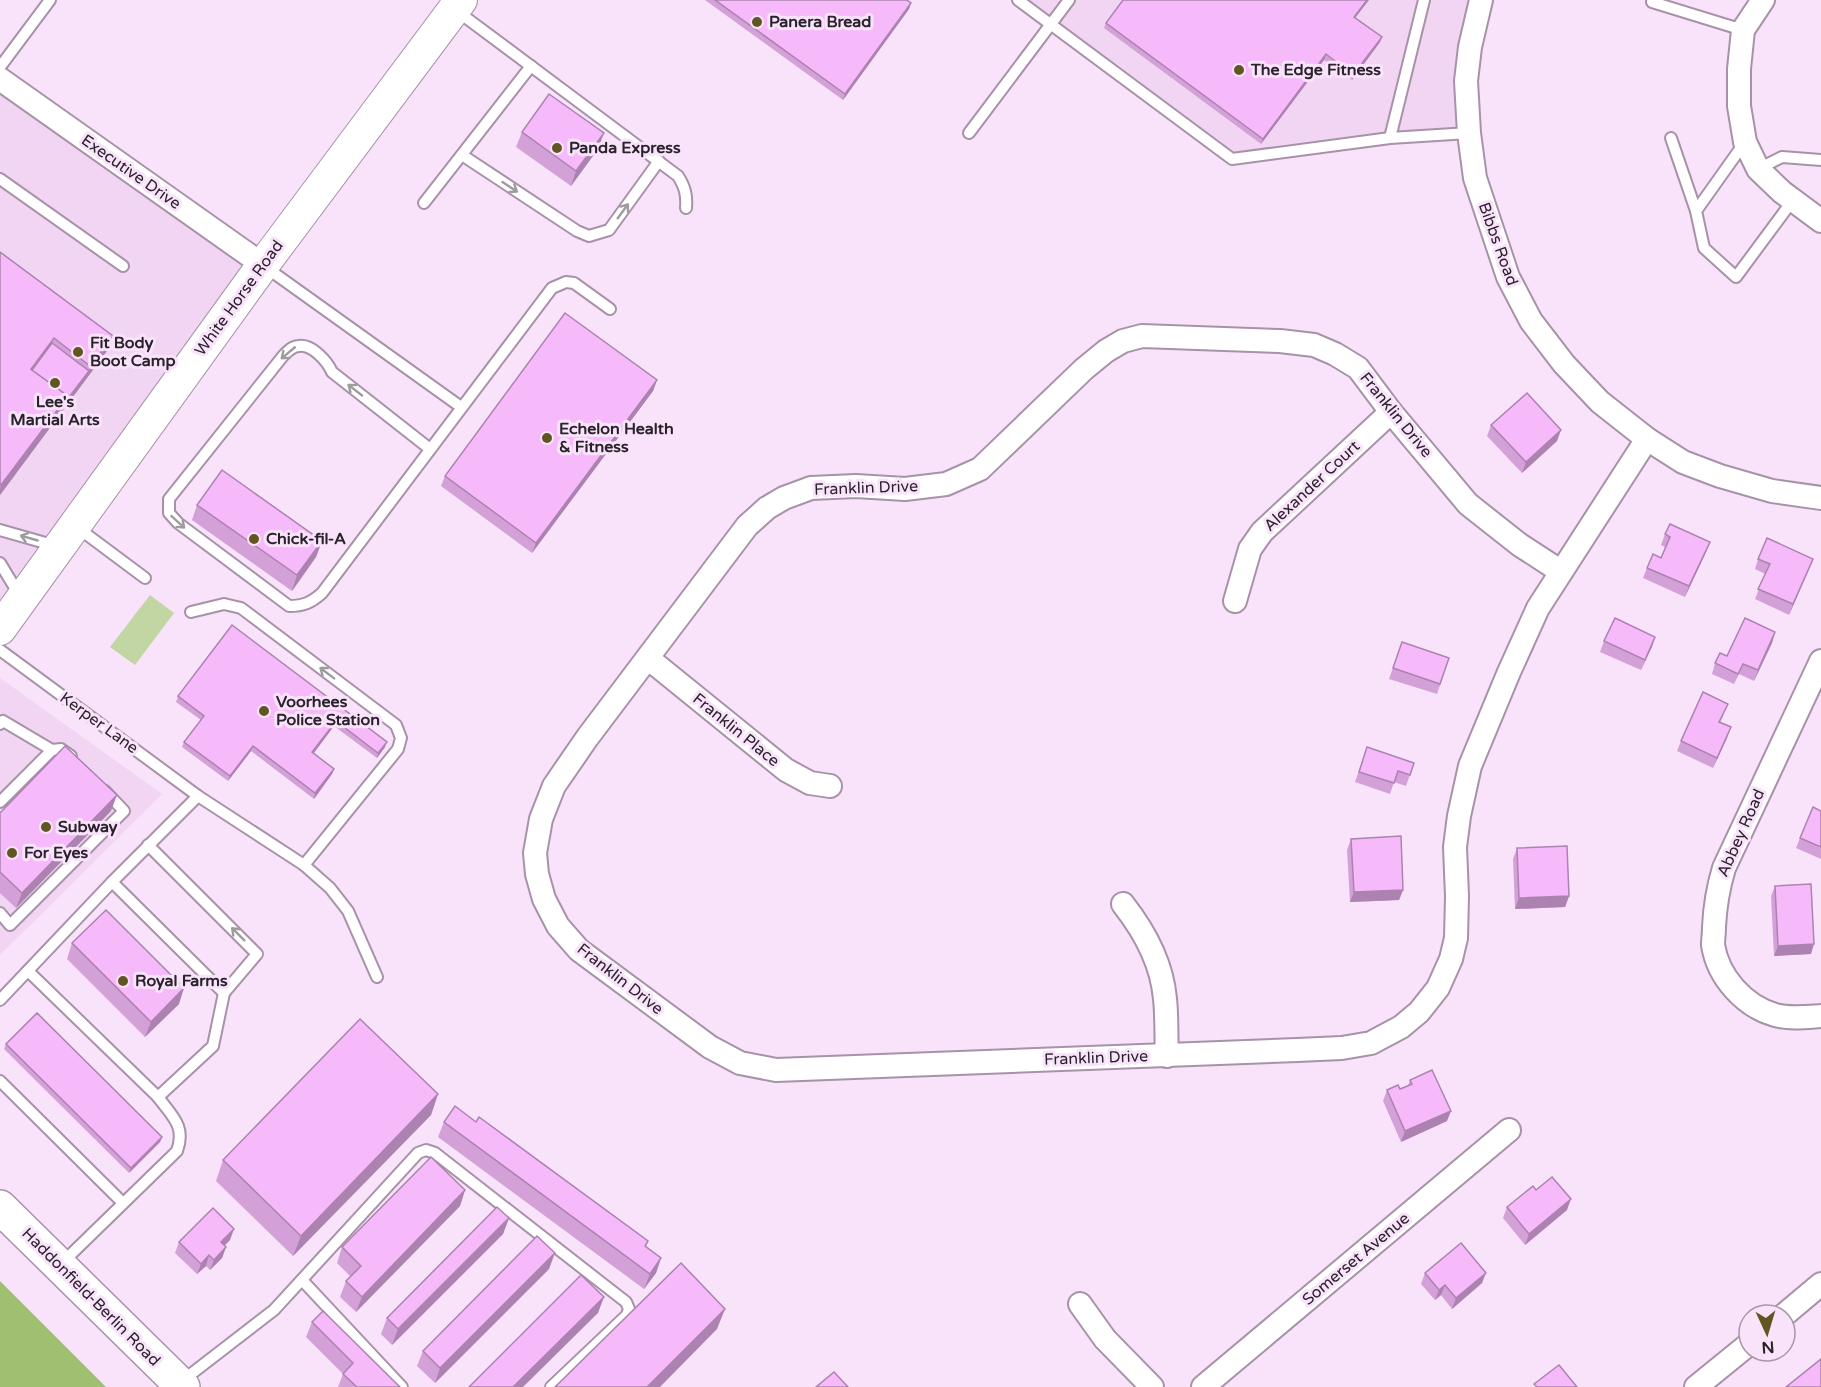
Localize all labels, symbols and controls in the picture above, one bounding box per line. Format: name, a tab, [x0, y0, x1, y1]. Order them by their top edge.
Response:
place label: Panera Bread	[769, 12, 871, 32]
marker: Panera Bread	[750, 15, 764, 29]
place label: The Edge Fitness	[1250, 60, 1381, 80]
marker: The Edge Fitness	[1232, 63, 1246, 77]
street label: Executive Drive	[77, 130, 185, 214]
place label: Panda Express	[569, 138, 681, 158]
marker: Panda Express	[550, 141, 564, 155]
one-way arrow	[502, 181, 519, 194]
street label: Bibbs Road	[1474, 200, 1522, 288]
one-way arrow	[617, 203, 630, 219]
street label: White Horse Road	[190, 236, 288, 360]
place label: Fit Body Boot Camp	[90, 333, 176, 371]
marker: Fit Body Boot Camp	[71, 345, 85, 359]
one-way arrow	[281, 346, 296, 360]
street label: Franklin Drive	[1355, 368, 1437, 462]
marker: Lee's Martial Arts	[48, 376, 62, 390]
one-way arrow	[348, 384, 364, 397]
place label: Lee's Martial Arts	[10, 392, 100, 430]
place label: Echelon Health & Fitness	[559, 419, 674, 457]
marker: Echelon Health & Fitness	[540, 431, 554, 445]
street label: Alexander Court	[1260, 436, 1364, 536]
street label: Franklin Drive	[814, 476, 918, 500]
one-way arrow	[171, 515, 186, 529]
place label: Chick-fil-A	[266, 529, 346, 549]
one-way arrow	[20, 532, 39, 543]
marker: Chick-fil-A	[247, 532, 261, 546]
one-way arrow	[319, 667, 335, 680]
street label: Kerper Lane	[56, 688, 142, 758]
street label: Franklin Place	[689, 689, 783, 771]
place label: Voorhees Police Station	[276, 692, 380, 730]
marker: Voorhees Police Station	[257, 704, 271, 718]
street label: Abbey Road	[1713, 786, 1769, 880]
place label: Subway	[58, 817, 118, 837]
marker: Subway	[39, 820, 53, 834]
place label: For Eyes	[24, 843, 89, 863]
marker: For Eyes	[5, 846, 19, 860]
one-way arrow	[230, 927, 245, 942]
street label: Franklin Drive	[573, 939, 667, 1019]
place label: Royal Farms	[135, 971, 228, 991]
marker: Royal Farms	[116, 974, 130, 988]
street label: Franklin Drive	[1044, 1046, 1148, 1070]
street label: Somerset Avenue	[1298, 1208, 1414, 1310]
street label: Haddonfield-Berlin Road	[18, 1224, 164, 1370]
north arrow	[1737, 1303, 1797, 1363]
text: N	[1761, 1337, 1775, 1357]

